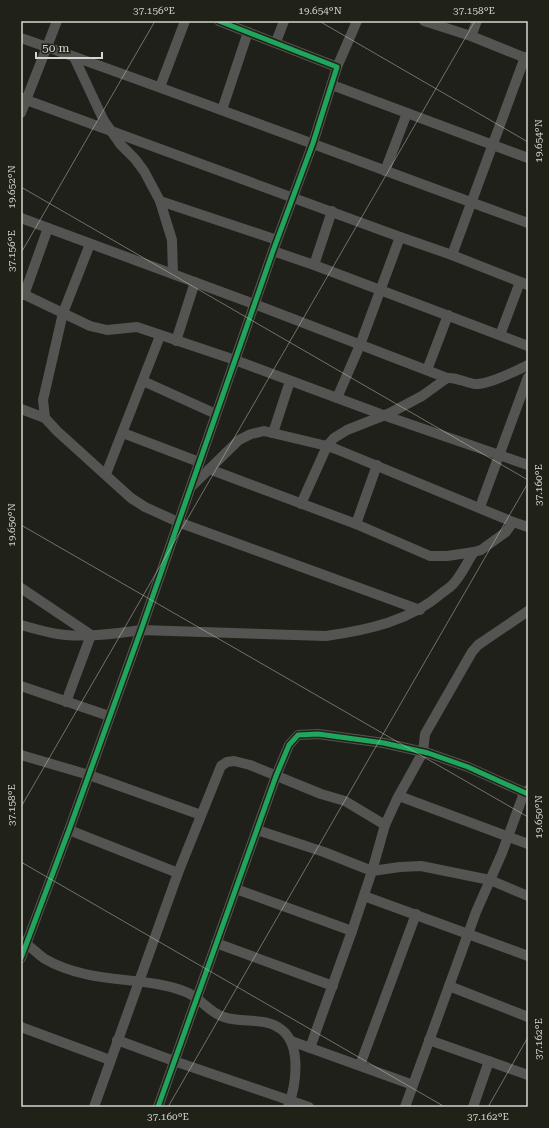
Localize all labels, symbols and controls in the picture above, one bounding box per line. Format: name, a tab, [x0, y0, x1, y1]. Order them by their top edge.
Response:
text: 37.156°E	[133, 5, 175, 16]
text: 19.654°N	[298, 5, 342, 16]
text: 37.158°E	[453, 5, 495, 16]
scale bar	[36, 34, 102, 60]
text: 50 m	[42, 41, 69, 55]
text: 19.654°N	[533, 119, 544, 163]
text: 19.652°N	[6, 165, 17, 209]
text: 37.156°E	[6, 230, 17, 272]
text: 37.160°E	[533, 464, 544, 506]
text: 19.650°N	[6, 503, 17, 547]
text: 37.158°E	[6, 784, 17, 826]
text: 19.650°N	[533, 795, 544, 839]
text: 37.162°E	[533, 1018, 544, 1060]
text: 37.160°E	[147, 1111, 189, 1122]
text: 37.162°E	[467, 1111, 509, 1122]

